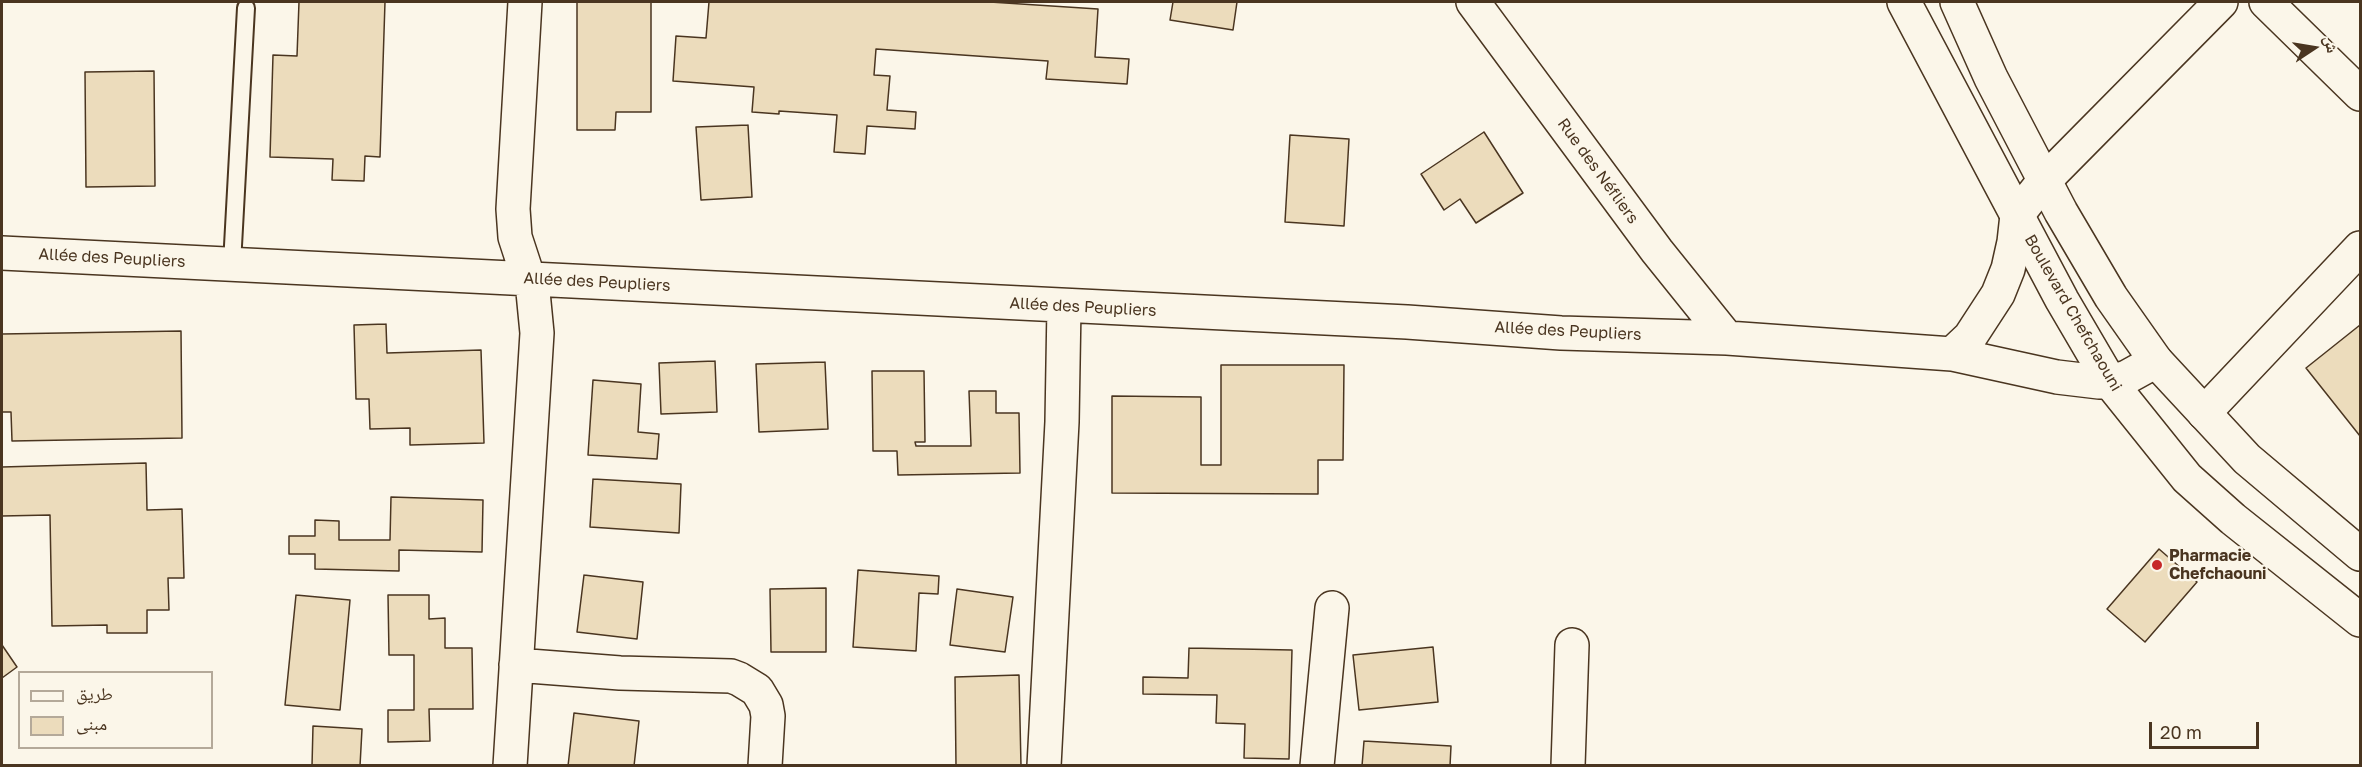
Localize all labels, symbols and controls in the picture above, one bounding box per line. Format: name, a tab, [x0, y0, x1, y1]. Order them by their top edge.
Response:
north arrow	[2284, 18, 2344, 78]
text: ش	[2320, 34, 2343, 55]
street label: Rue des Néfliers	[1553, 115, 1643, 227]
street label: Boulevard Chefchaouni	[2020, 231, 2126, 395]
street label: Allée des Peupliers	[38, 245, 186, 271]
street label: Allée des Peupliers	[523, 269, 671, 295]
street label: Allée des Peupliers	[1009, 294, 1157, 320]
street label: Allée des Peupliers	[1494, 318, 1642, 344]
place label: Pharmacie Chefchaouni	[2169, 546, 2267, 584]
marker: Pharmacie Chefchaouni	[2150, 558, 2164, 572]
legend	[18, 671, 213, 749]
text: طريق	[76, 682, 113, 704]
scale bar	[2152, 710, 2262, 748]
text: مبنى	[76, 712, 107, 734]
text: 20 m	[2160, 721, 2202, 743]

